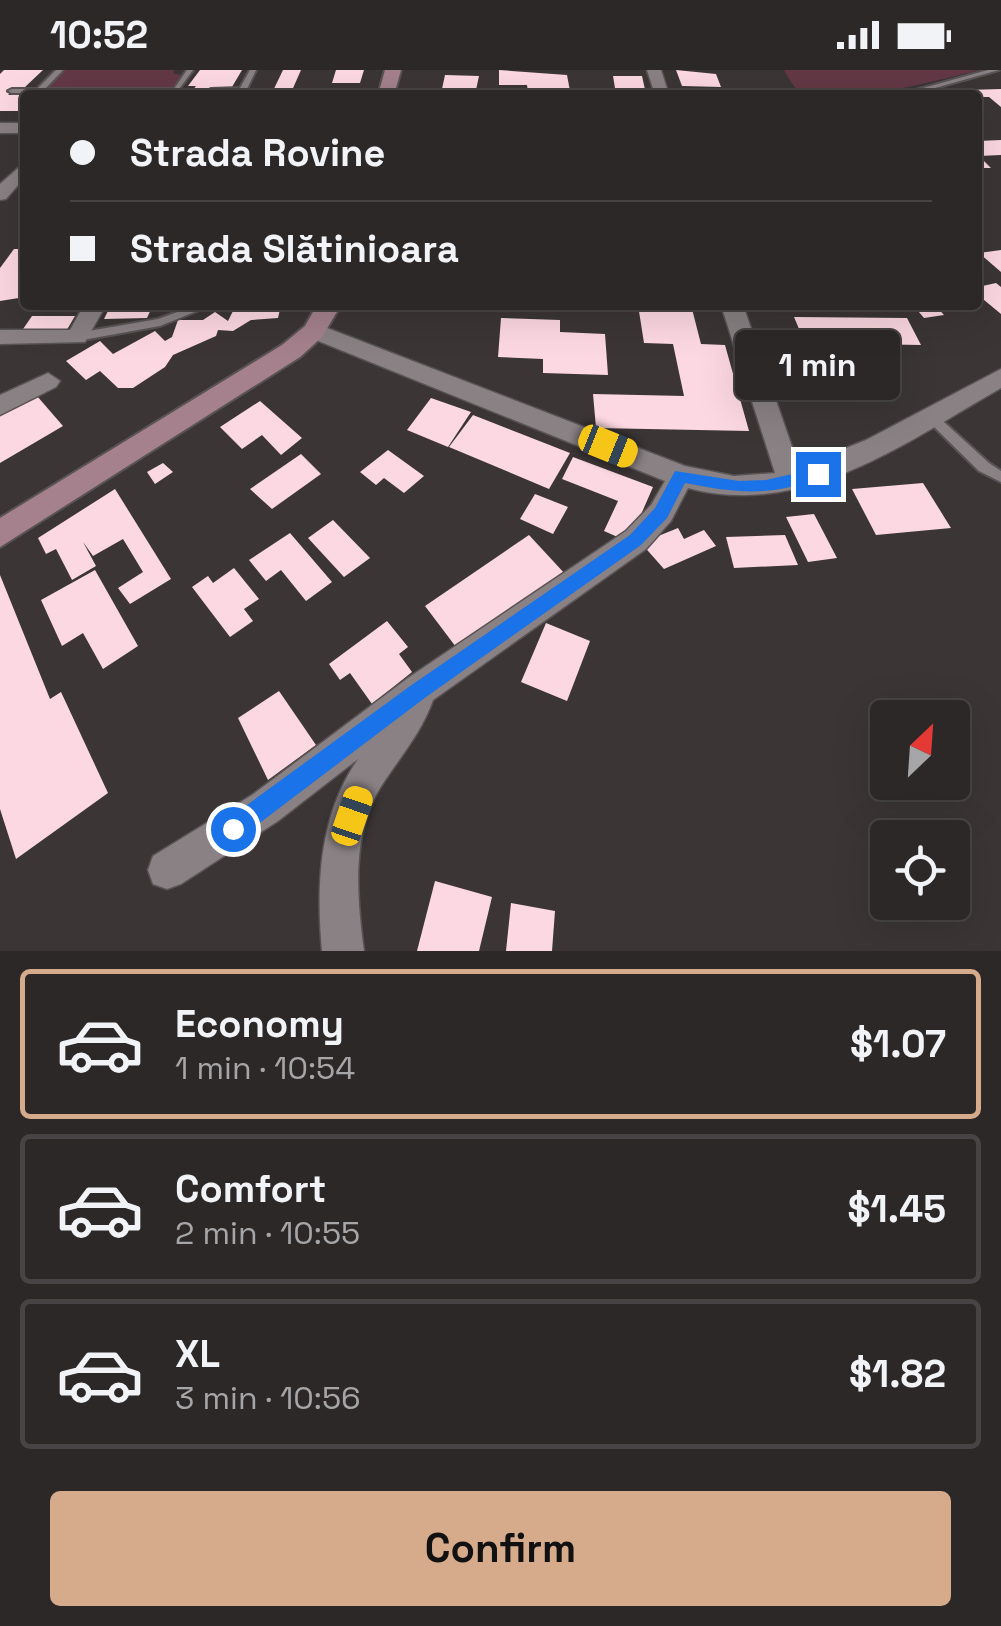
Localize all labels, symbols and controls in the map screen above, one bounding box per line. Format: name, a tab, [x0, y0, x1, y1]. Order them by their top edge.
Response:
text: 10:52	[50, 11, 148, 59]
text: Strada Rovine	[130, 129, 385, 177]
text: Strada Slătinioara	[130, 225, 459, 273]
callout: 1 min	[736, 329, 900, 399]
text: 1 min	[778, 345, 857, 385]
car	[575, 421, 641, 471]
route end	[796, 452, 841, 497]
north arrow	[870, 700, 970, 800]
map controls	[870, 700, 970, 920]
car	[328, 783, 376, 849]
route start	[211, 807, 256, 852]
button: locate	[870, 820, 970, 920]
icon: car	[55, 999, 145, 1089]
text: Economy	[175, 1000, 344, 1048]
text: $1.07	[850, 1020, 946, 1068]
text: 1 min · 10:54	[175, 1048, 355, 1088]
icon: car	[55, 1164, 145, 1254]
text: Comfort	[175, 1165, 326, 1213]
text: $1.45	[848, 1185, 946, 1233]
text: 2 min · 10:55	[175, 1213, 360, 1253]
icon: car	[55, 1329, 145, 1419]
text: XL	[175, 1330, 220, 1378]
text: $1.82	[849, 1350, 946, 1398]
text: 3 min · 10:56	[175, 1378, 361, 1418]
button: Confirm	[50, 1491, 951, 1606]

